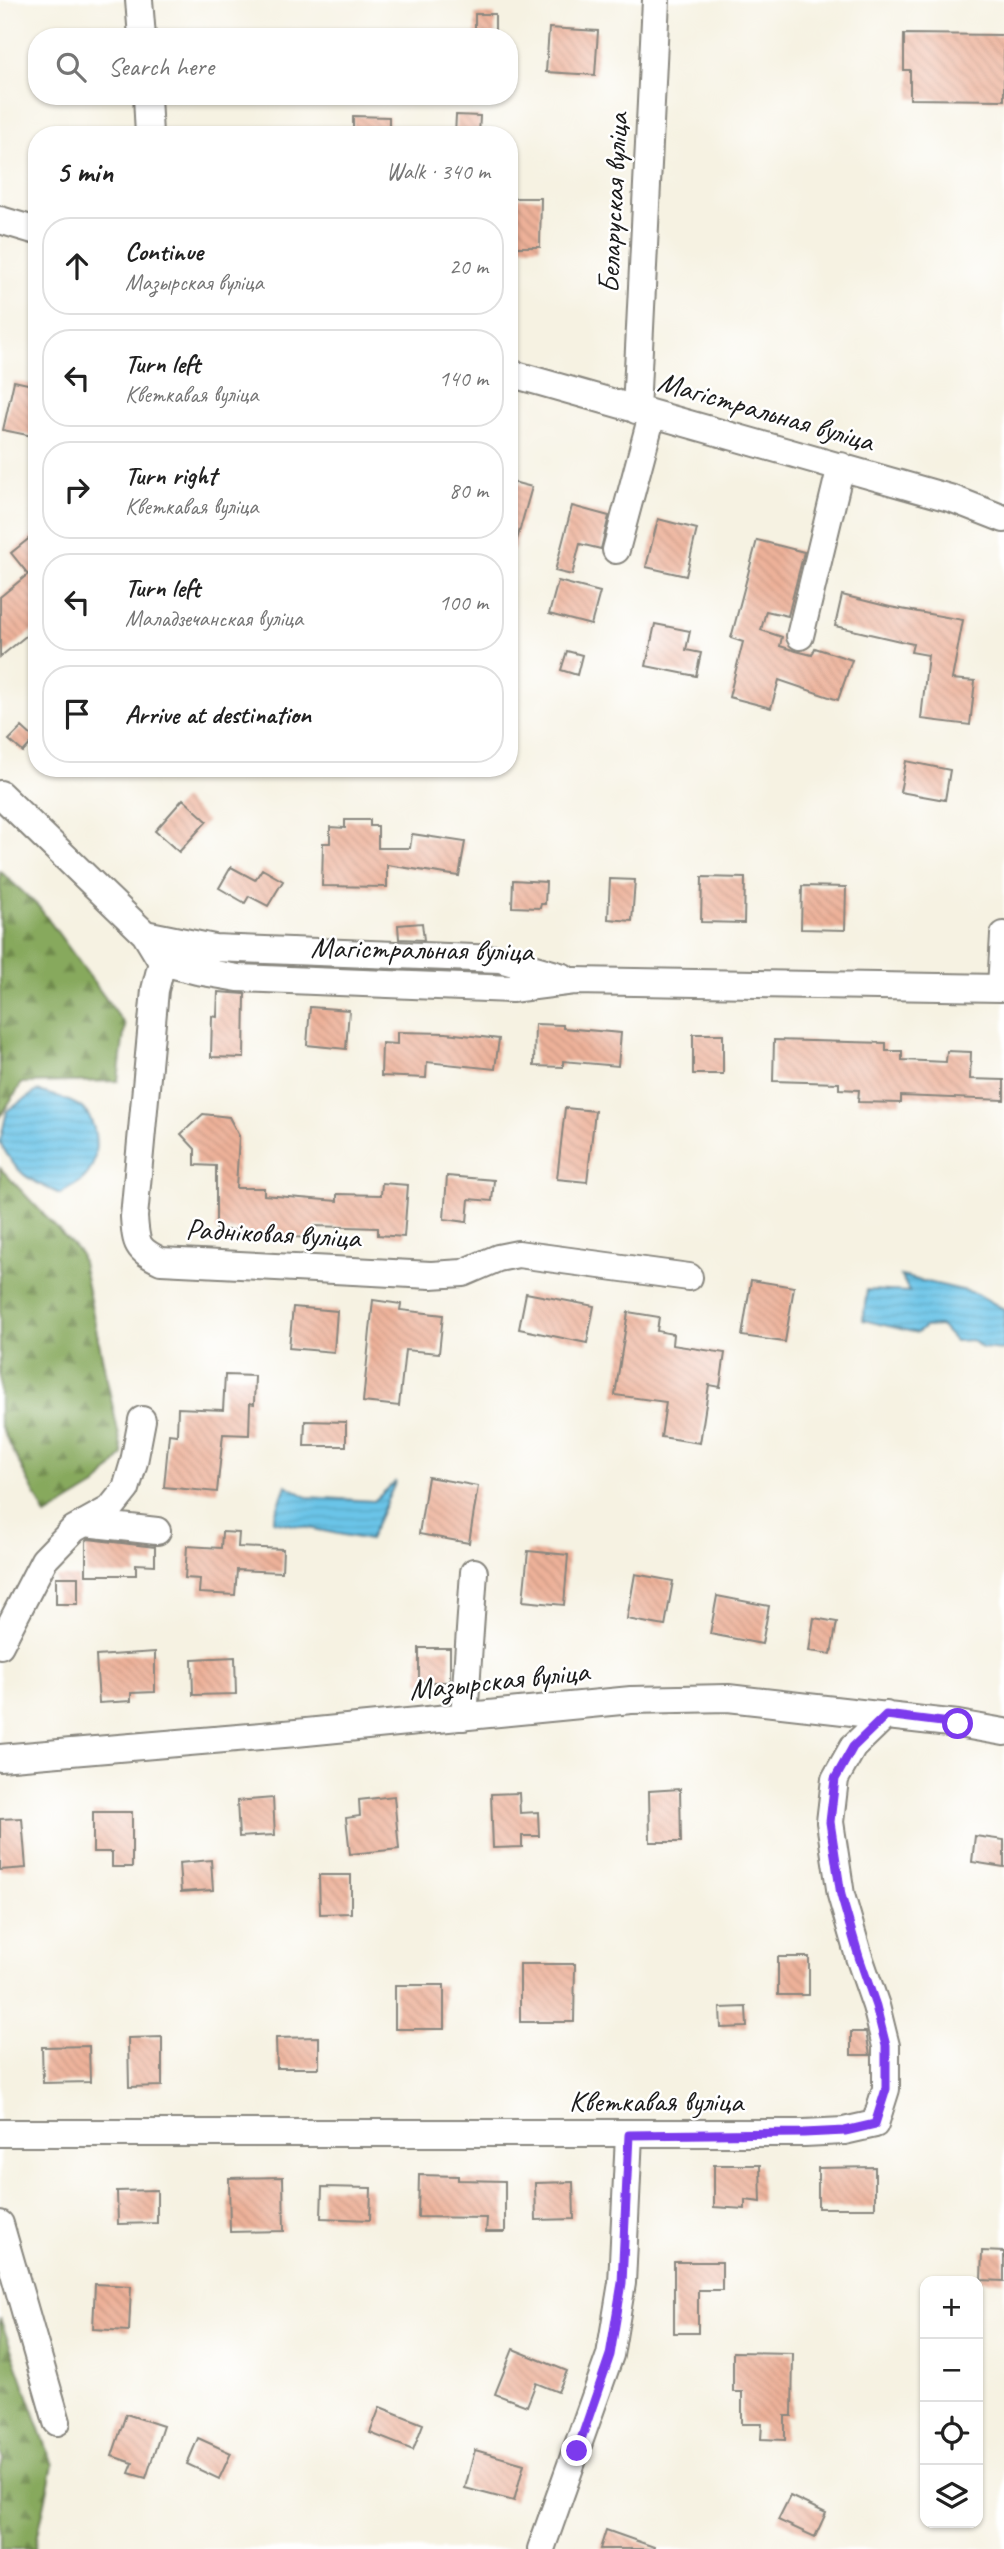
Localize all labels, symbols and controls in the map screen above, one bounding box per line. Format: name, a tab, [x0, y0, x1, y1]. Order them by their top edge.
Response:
search box	[28, 28, 518, 105]
icon: search	[52, 48, 90, 86]
text: Search here	[108, 50, 214, 83]
street label: Беларуская вуліца	[589, 110, 637, 294]
text: 5 min	[56, 153, 113, 191]
text: Walk · 340 m	[386, 157, 490, 186]
text: Continue	[125, 235, 203, 268]
icon: ahead	[58, 247, 96, 285]
text: 20 m	[449, 252, 488, 281]
text: Мазырская вуліца	[125, 268, 263, 297]
text: Turn left	[125, 347, 200, 380]
icon: left	[58, 359, 96, 397]
street label: Магістральная вуліца	[654, 362, 880, 460]
text: 140 m	[439, 364, 488, 393]
text: Кветкавая вуліца	[125, 380, 258, 409]
text: Turn right	[125, 459, 216, 492]
icon: right	[58, 471, 96, 509]
text: 80 m	[449, 476, 488, 505]
text: Кветкавая вуліца	[125, 492, 258, 521]
text: Turn left	[125, 571, 200, 604]
icon: left	[58, 583, 96, 621]
text: 100 m	[439, 588, 488, 617]
text: Маладзечанская вуліца	[125, 604, 303, 633]
icon: arrive	[58, 695, 96, 733]
text: Arrive at destination	[125, 698, 311, 731]
street label: Магістральная вуліца	[310, 928, 536, 970]
street label: Радніковая вуліца	[185, 1209, 363, 1257]
street label: Мазырская вуліца	[407, 1651, 593, 1708]
route start	[942, 1708, 973, 1739]
street label: Кветкавая вуліца	[569, 2082, 745, 2120]
map controls	[920, 2276, 983, 2528]
button: +	[920, 2276, 983, 2339]
button: −	[920, 2339, 983, 2402]
button: locate	[920, 2402, 983, 2465]
route end	[561, 2435, 592, 2466]
button: layers	[920, 2465, 983, 2528]

